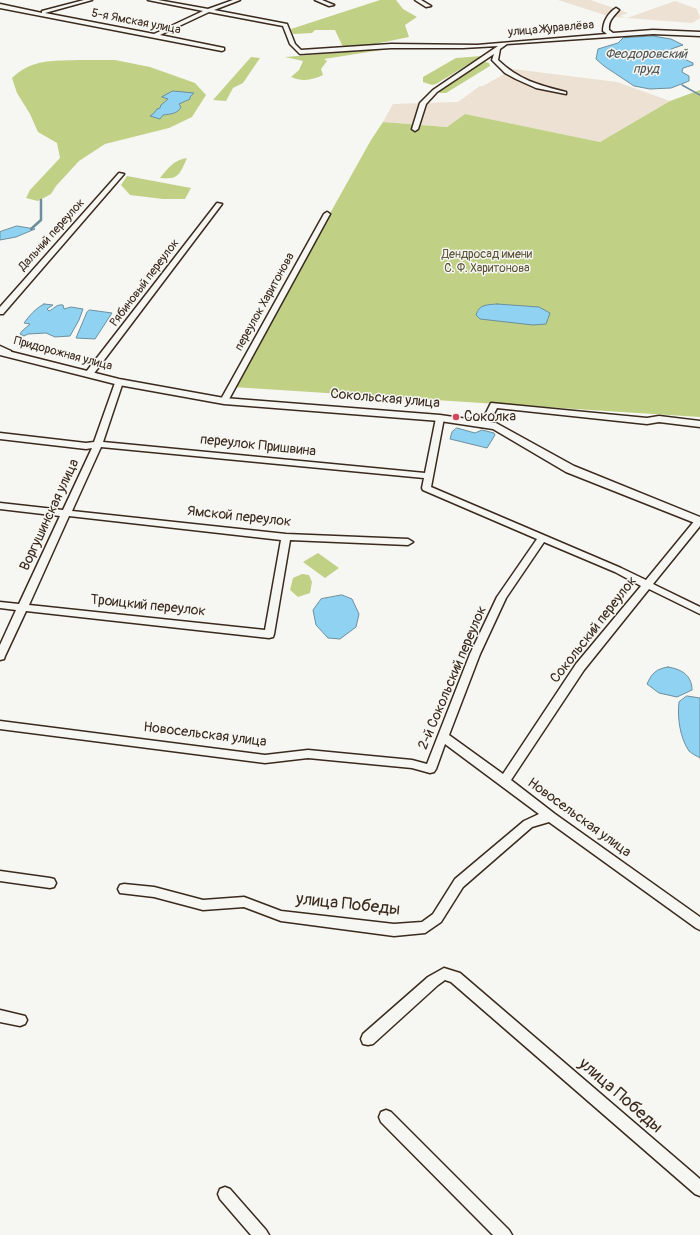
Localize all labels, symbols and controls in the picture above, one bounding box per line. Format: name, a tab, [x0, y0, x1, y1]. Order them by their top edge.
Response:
street label: 5-я Ямская улица	[90, 6, 182, 38]
street label: улица Журавлёва	[507, 18, 595, 40]
water label: Феодоровский пруд	[605, 47, 687, 78]
street label: Дальний переулок	[16, 196, 88, 274]
street label: Рябиновый переулок	[107, 236, 183, 330]
park label: Дендросад имени С. Ф. Харитонова	[442, 248, 532, 276]
street label: переулок Харитонова	[232, 251, 298, 353]
street label: Придорожная улица	[12, 334, 114, 374]
street label: Сокольская улица	[329, 386, 441, 412]
place label: Соколка	[464, 409, 516, 425]
marker: Соколка	[451, 412, 461, 422]
street label: переулок Пришвина	[199, 432, 317, 460]
street label: Воргушинская улица	[17, 457, 83, 573]
street label: Ямской переулок	[186, 503, 292, 531]
street label: Сокольский переулок	[547, 573, 641, 687]
street label: Троицкий переулок	[90, 592, 206, 620]
street label: 2-й Сокольский переулок	[415, 604, 491, 752]
street label: Новосельская улица	[142, 719, 268, 751]
street label: Новосельская улица	[524, 775, 634, 861]
street label: улица Победы	[295, 889, 401, 921]
street label: улица Победы	[574, 1054, 666, 1138]

